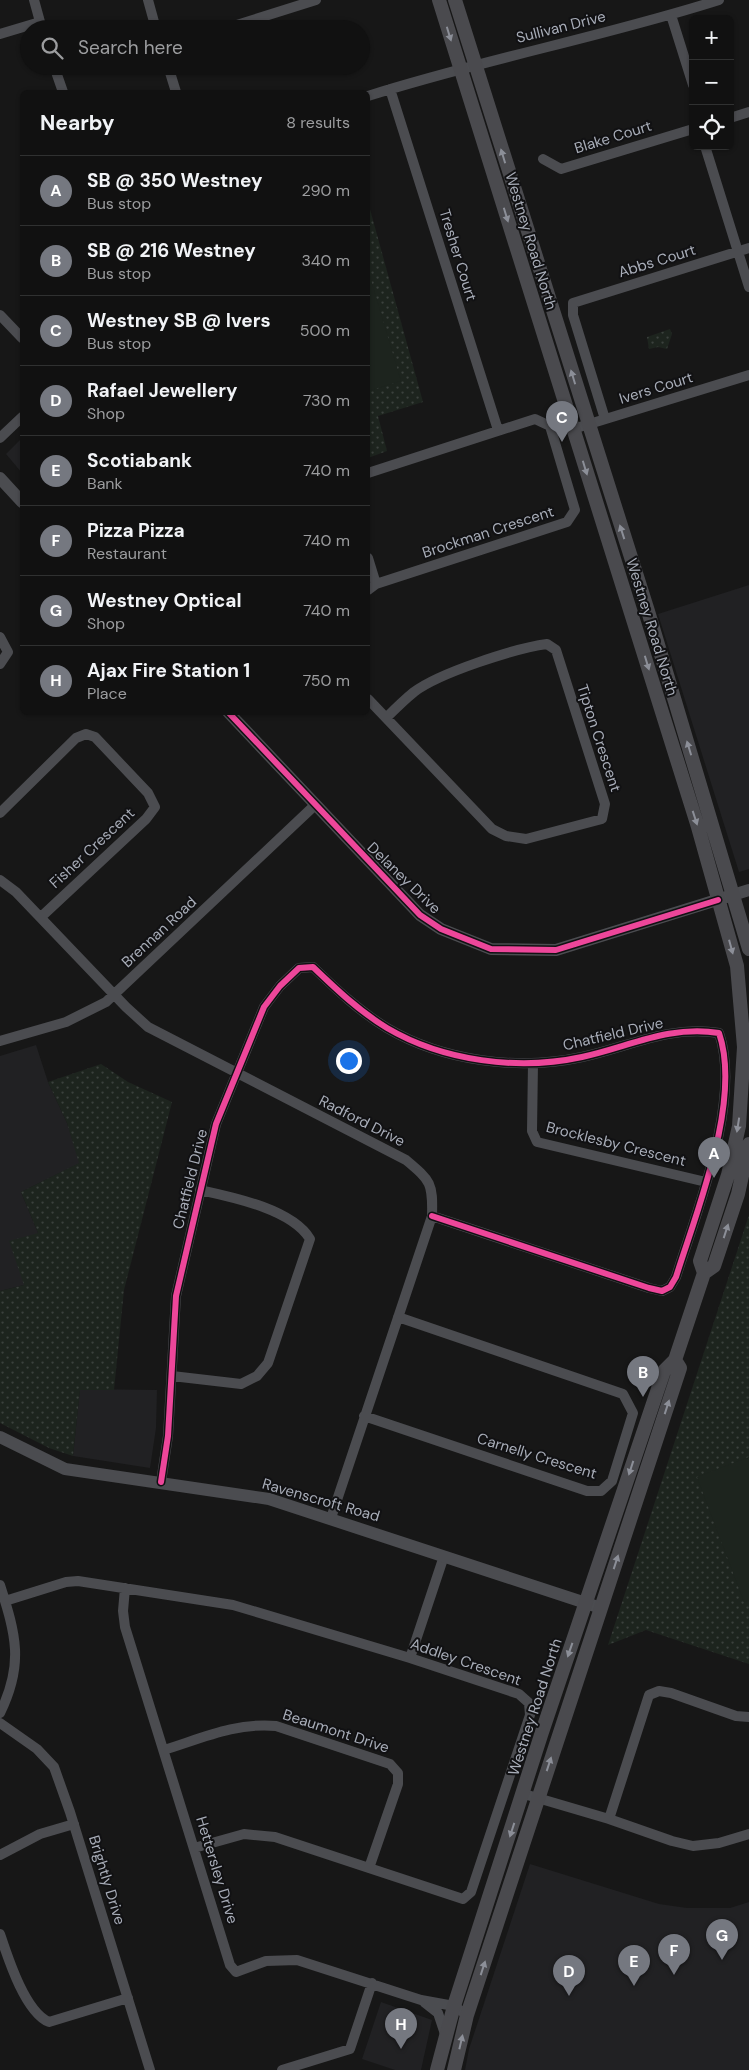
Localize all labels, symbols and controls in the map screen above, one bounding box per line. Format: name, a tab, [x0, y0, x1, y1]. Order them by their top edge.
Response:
street label: Sullivan Drive	[514, 6, 608, 48]
map controls	[689, 15, 734, 150]
button: +	[689, 15, 734, 60]
search box	[20, 20, 370, 75]
one-way arrow	[446, 27, 454, 42]
icon: search	[38, 34, 66, 62]
text: Search here	[78, 35, 183, 60]
button: −	[689, 60, 734, 105]
button: locate	[689, 105, 734, 150]
text: Nearby	[40, 109, 114, 137]
text: 8 results	[286, 112, 350, 133]
street label: Blake Court	[572, 116, 654, 158]
one-way arrow	[499, 148, 506, 163]
text: SB @ 350 Westney	[87, 168, 263, 193]
street label: Westney Road North	[501, 170, 561, 312]
text: A	[50, 180, 62, 201]
text: 290 m	[301, 180, 350, 201]
text: Bus stop	[87, 193, 151, 214]
street label: Tresher Court	[435, 207, 482, 304]
one-way arrow	[502, 208, 510, 223]
text: SB @ 216 Westney	[87, 238, 256, 263]
street label: Abbs Court	[616, 240, 698, 282]
text: B	[51, 250, 61, 271]
text: 340 m	[301, 250, 350, 271]
text: Bus stop	[87, 263, 151, 284]
text: Westney SB @ Ivers	[87, 308, 271, 333]
text: C	[50, 320, 62, 341]
text: 500 m	[300, 320, 350, 341]
text: Bus stop	[87, 333, 151, 354]
street label: Ivers Court	[617, 367, 696, 409]
one-way arrow	[568, 370, 576, 385]
text: Rafael Jewellery	[87, 378, 237, 403]
text: D	[50, 390, 62, 411]
text: 730 m	[303, 390, 350, 411]
pin: C	[546, 401, 578, 442]
text: Shop	[87, 403, 125, 424]
text: Scotiabank	[87, 448, 192, 473]
text: E	[51, 460, 61, 481]
text: 740 m	[303, 460, 350, 481]
one-way arrow	[582, 461, 589, 476]
text: Bank	[87, 473, 123, 494]
street label: Brockman Crescent	[420, 501, 556, 563]
text: Pizza Pizza	[87, 518, 185, 543]
one-way arrow	[618, 524, 626, 539]
text: F	[52, 530, 60, 551]
text: 740 m	[303, 530, 350, 551]
text: Restaurant	[87, 543, 167, 564]
street label: Westney Road North	[622, 556, 682, 698]
text: Westney Optical	[87, 588, 242, 613]
text: G	[50, 600, 62, 621]
text: 740 m	[303, 600, 350, 621]
text: Shop	[87, 613, 125, 634]
one-way arrow	[643, 655, 651, 670]
text: Ajax Fire Station 1	[87, 658, 250, 683]
text: H	[50, 670, 62, 691]
text: 750 m	[303, 670, 350, 691]
street label: Tipton Crescent	[572, 682, 626, 794]
text: Place	[87, 683, 127, 704]
one-way arrow	[684, 740, 692, 755]
street label: Fisher Crescent	[45, 803, 139, 893]
one-way arrow	[691, 811, 699, 826]
street label: Delaney Drive	[363, 838, 445, 918]
street label: Brennan Road	[117, 892, 201, 972]
one-way arrow	[728, 939, 736, 954]
street label: Chatfield Drive	[561, 1013, 665, 1055]
your location	[336, 1048, 362, 1074]
street label: Radford Drive	[316, 1091, 408, 1151]
street label: Brocklesby Crescent	[544, 1117, 688, 1171]
one-way arrow	[734, 1118, 742, 1134]
street label: Chatfield Drive	[168, 1127, 212, 1231]
pin: A	[698, 1137, 730, 1178]
one-way arrow	[722, 1223, 730, 1238]
pin: B	[627, 1356, 659, 1397]
one-way arrow	[664, 1400, 671, 1415]
street label: Carnelly Crescent	[475, 1428, 599, 1484]
one-way arrow	[627, 1461, 635, 1476]
street label: Ravenscroft Road	[260, 1474, 382, 1526]
one-way arrow	[613, 1554, 620, 1569]
street label: Addley Crescent	[408, 1634, 524, 1690]
street label: Westney Road North	[503, 1636, 567, 1778]
one-way arrow	[566, 1643, 574, 1658]
street label: Beaumont Drive	[280, 1704, 392, 1758]
one-way arrow	[545, 1756, 553, 1771]
street label: Hettersley Drive	[191, 1814, 243, 1926]
one-way arrow	[508, 1822, 515, 1837]
street label: Brightly Drive	[84, 1833, 130, 1927]
pin: G	[706, 1919, 738, 1960]
pin: F	[658, 1934, 690, 1975]
pin: E	[618, 1945, 650, 1986]
pin: D	[553, 1955, 585, 1996]
one-way arrow	[479, 1961, 487, 1976]
pin: H	[385, 2008, 417, 2049]
one-way arrow	[457, 2035, 465, 2050]

